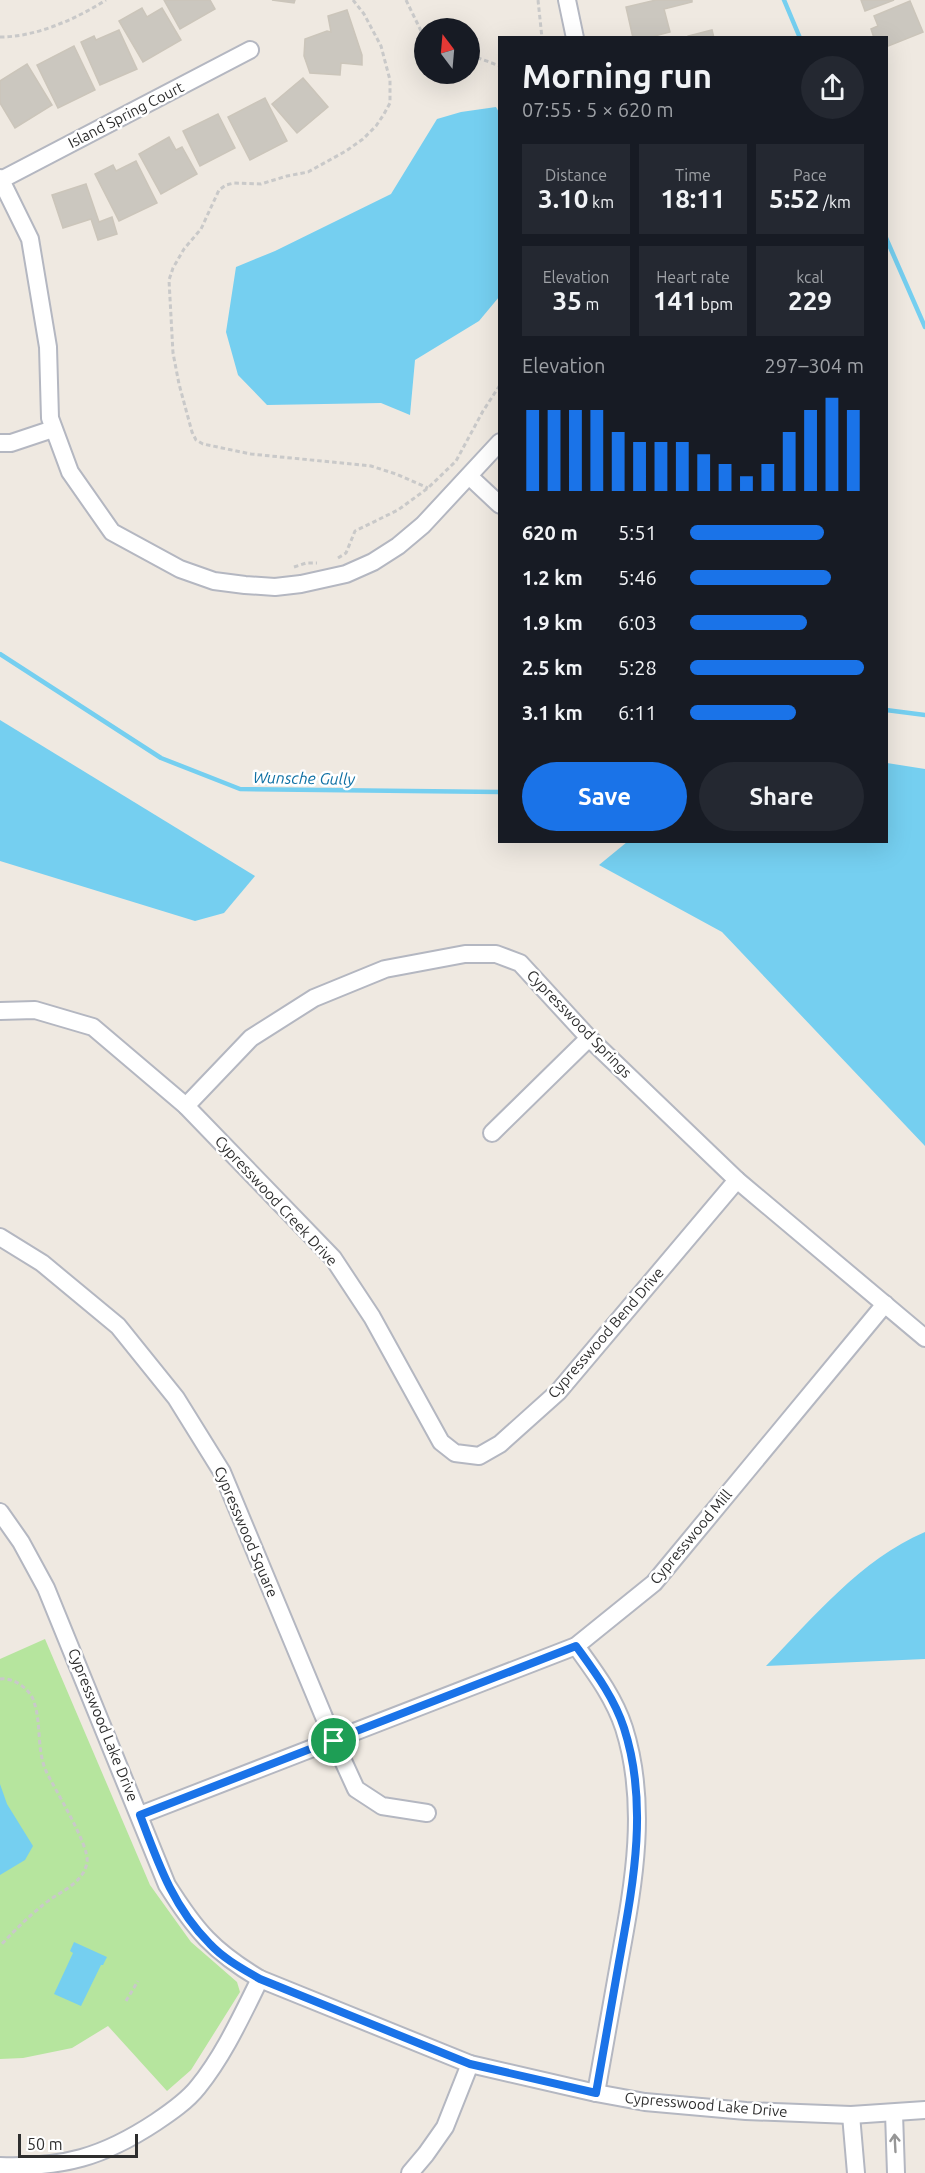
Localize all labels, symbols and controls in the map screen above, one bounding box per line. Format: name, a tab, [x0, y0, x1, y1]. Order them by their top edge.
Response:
north arrow	[414, 18, 480, 84]
map controls	[414, 18, 480, 84]
button: share	[801, 56, 864, 119]
text: Morning run	[522, 57, 712, 94]
street label: Island Spring Court	[65, 78, 187, 151]
text: 07:55 · 5 × 620 m	[522, 98, 674, 121]
text: Distance	[545, 166, 607, 184]
text: Time	[675, 166, 711, 184]
text: Pace	[793, 166, 827, 184]
text: 3.10	[538, 184, 588, 213]
text: 18:11	[660, 184, 726, 213]
text: 5:52	[769, 184, 819, 213]
text: km	[588, 193, 614, 211]
text: /km	[819, 193, 851, 211]
text: Elevation	[543, 268, 609, 286]
text: Heart rate	[656, 268, 730, 286]
text: kcal	[796, 268, 824, 286]
text: 35	[553, 286, 582, 315]
text: 141	[653, 286, 697, 315]
text: 229	[788, 286, 832, 315]
text: m	[582, 295, 599, 313]
text: bpm	[697, 295, 733, 313]
text: Elevation	[522, 354, 605, 377]
text: 297–304 m	[765, 354, 864, 377]
text: 620 m	[522, 521, 578, 544]
text: 5:51	[618, 521, 657, 544]
text: 1.2 km	[522, 566, 583, 589]
text: 5:46	[618, 566, 657, 589]
text: 1.9 km	[522, 611, 583, 634]
text: 6:03	[618, 611, 657, 634]
text: 2.5 km	[522, 656, 583, 679]
text: 5:28	[618, 656, 657, 679]
text: 3.1 km	[522, 701, 583, 724]
text: 6:11	[618, 701, 657, 724]
button: Save	[522, 762, 687, 831]
button: Share	[699, 762, 864, 831]
water label: Wunsche Gully	[253, 768, 356, 788]
street label: Cypresswood Springs	[523, 966, 635, 1081]
street label: Cypresswood Creek Drive	[212, 1132, 341, 1269]
street label: Cypresswood Bend Drive	[544, 1264, 667, 1401]
street label: Cypresswood Square	[211, 1464, 282, 1600]
street label: Cypresswood Mill	[646, 1486, 735, 1587]
street label: Cypresswood Lake Drive	[65, 1646, 142, 1804]
pin	[308, 1715, 359, 1766]
icon: arrive	[317, 1724, 350, 1757]
street label: Cypresswood Lake Drive	[624, 2089, 788, 2120]
scale bar	[18, 2131, 138, 2158]
one-way arrow	[889, 2134, 901, 2154]
text: 50 m	[27, 2135, 63, 2153]

